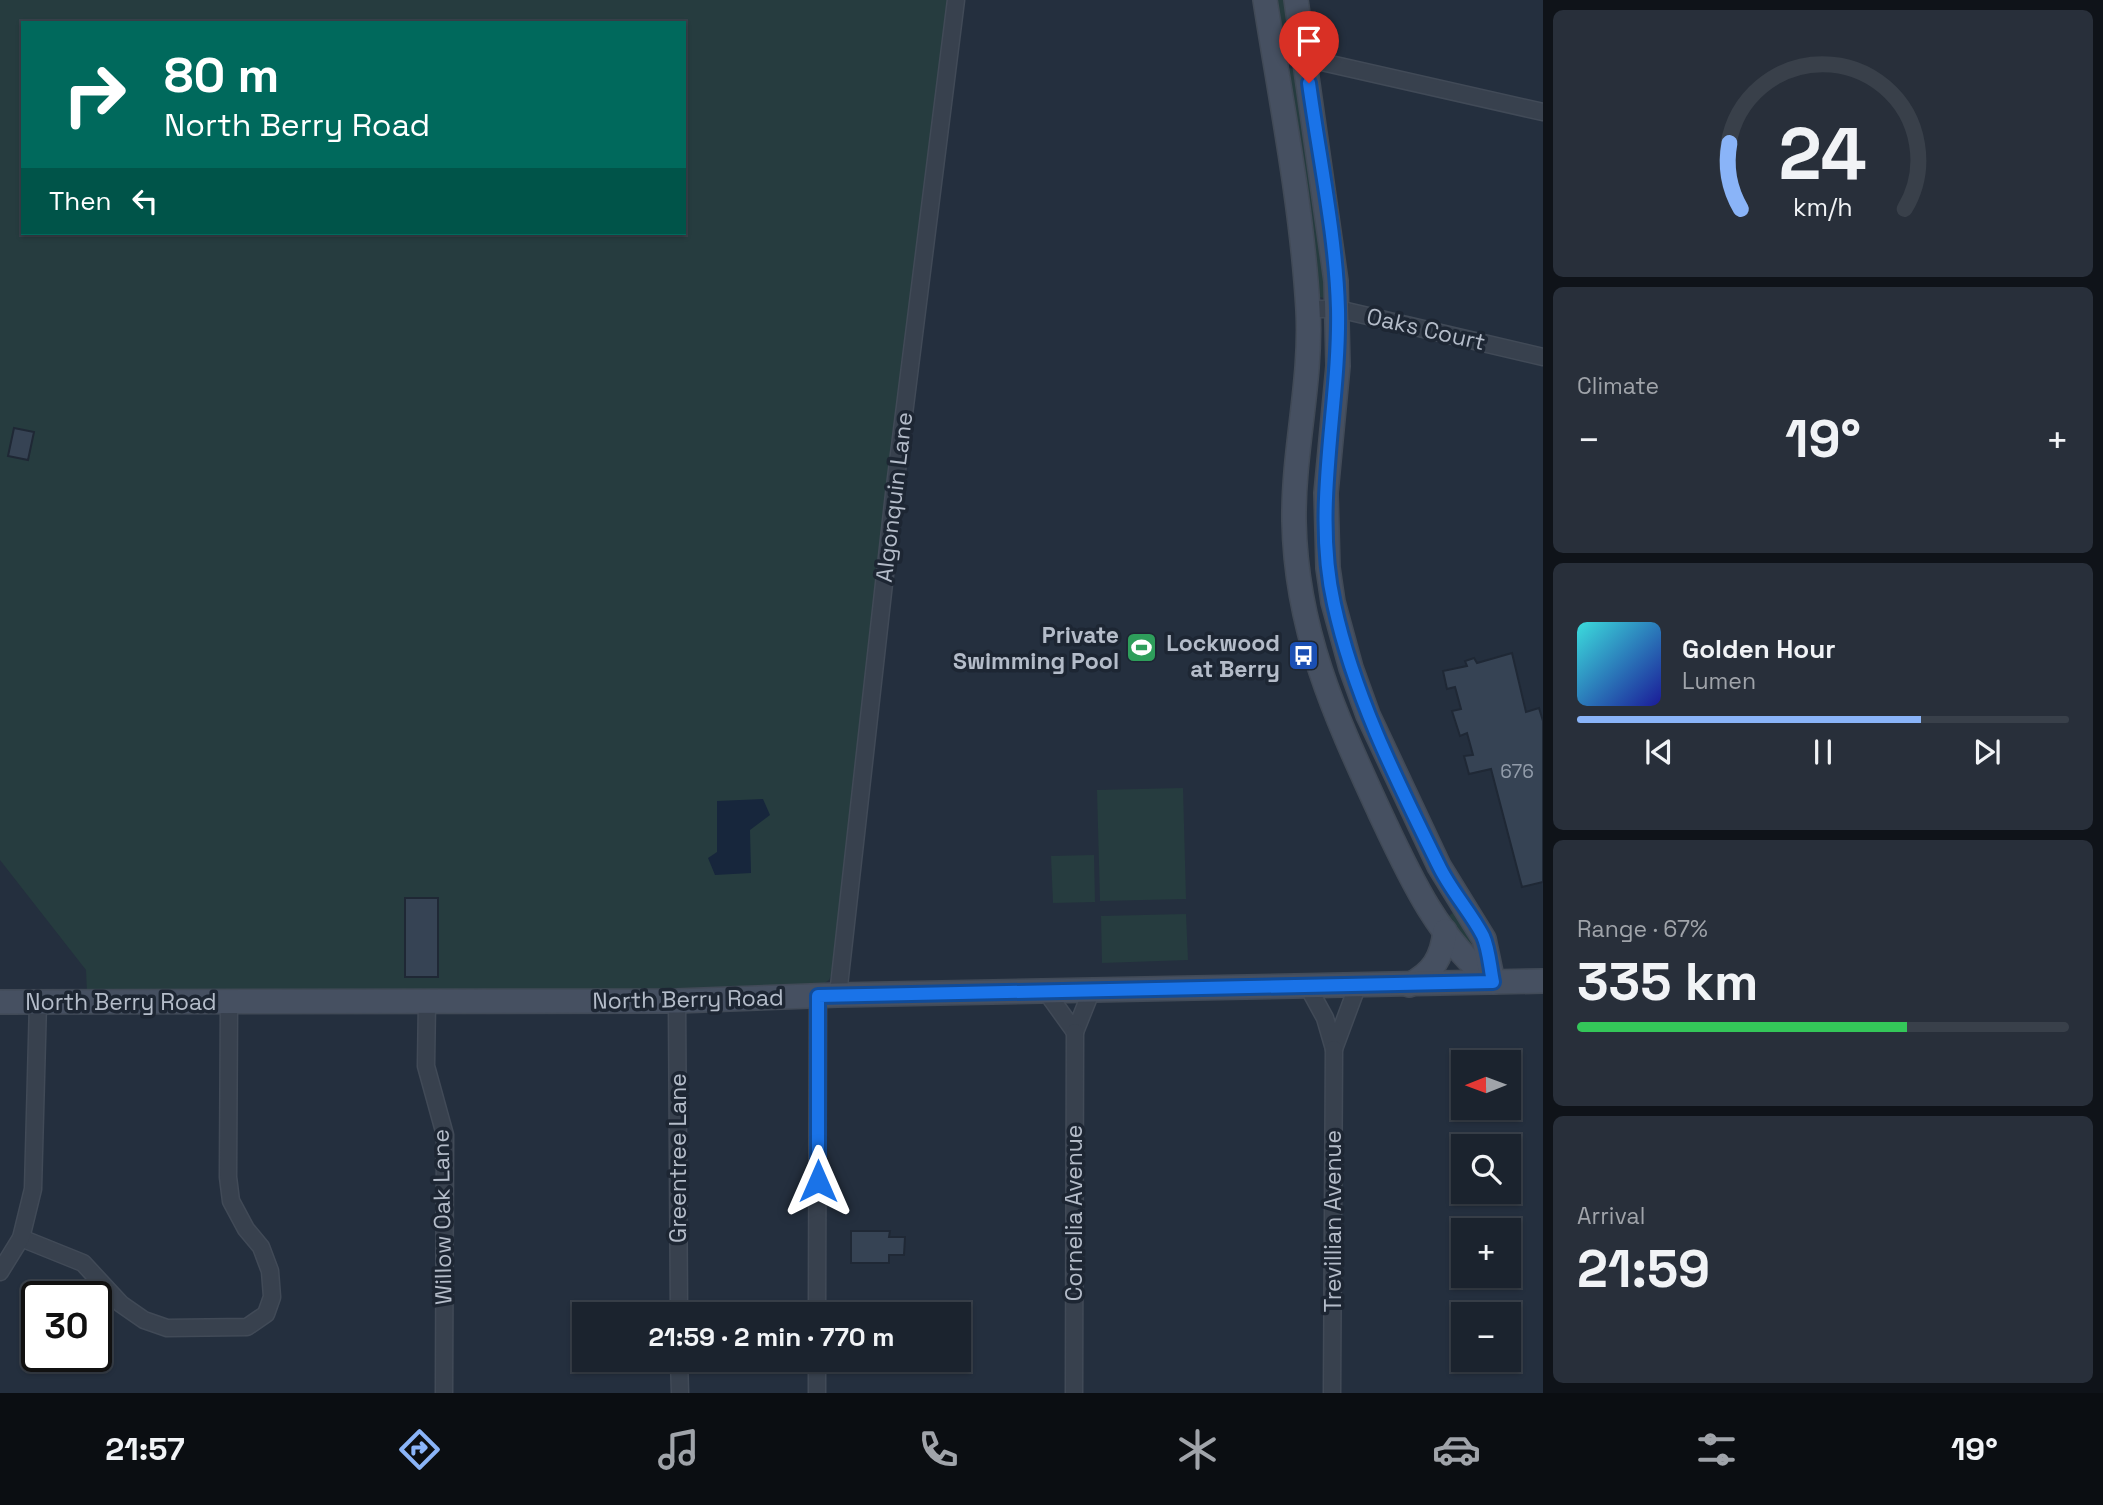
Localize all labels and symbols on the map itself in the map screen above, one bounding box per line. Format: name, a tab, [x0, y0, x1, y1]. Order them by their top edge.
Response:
pin	[1279, 11, 1339, 83]
street label: Oaks Court	[1364, 301, 1488, 357]
street label: Algonquin Lane	[869, 410, 919, 584]
place label: Private Swimming Pool	[953, 620, 1119, 676]
place label: Lockwood at Berry	[1166, 628, 1280, 684]
sports icon: Private Swimming Pool	[1125, 631, 1159, 665]
bus stop icon: Lockwood at Berry	[1286, 639, 1320, 673]
house number: 676	[1500, 759, 1534, 784]
street label: North Berry Road	[592, 982, 784, 1016]
street label: North Berry Road	[25, 987, 217, 1017]
north arrow	[1451, 1050, 1521, 1120]
street label: Greentree Lane	[663, 1073, 693, 1243]
street label: Cornelia Avenue	[1059, 1125, 1089, 1301]
street label: Willow Oak Lane	[425, 1129, 459, 1305]
street label: Trevillian Avenue	[1318, 1130, 1348, 1312]
position arrow	[781, 1144, 855, 1218]
speed limit sign: 30	[21, 1281, 112, 1372]

